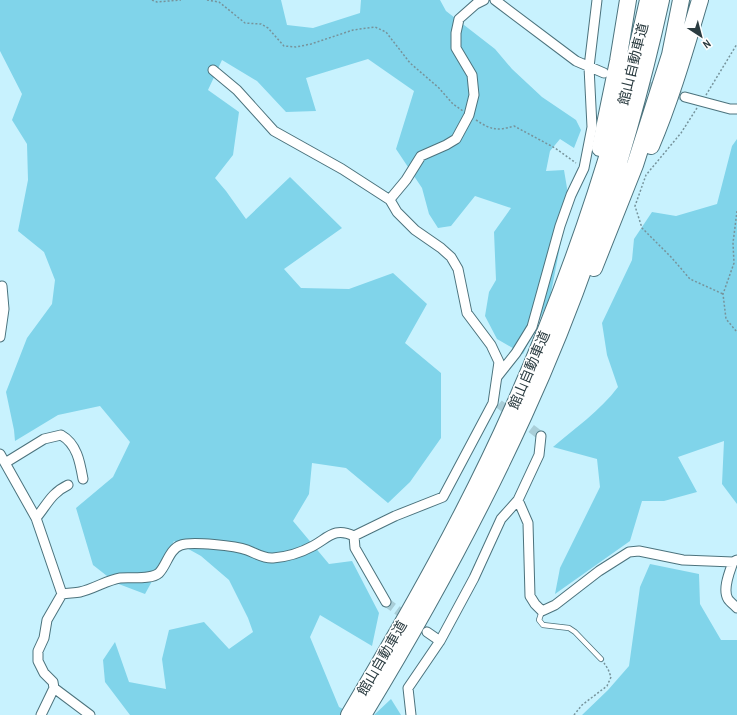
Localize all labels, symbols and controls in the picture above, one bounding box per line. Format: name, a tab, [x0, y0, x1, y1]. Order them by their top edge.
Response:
north arrow	[681, 16, 721, 56]
street label: 館山自動車道	[614, 21, 652, 107]
text: N	[700, 37, 714, 52]
street label: 館山自動車道	[504, 328, 554, 412]
street label: 館山自動車道	[353, 617, 411, 699]

